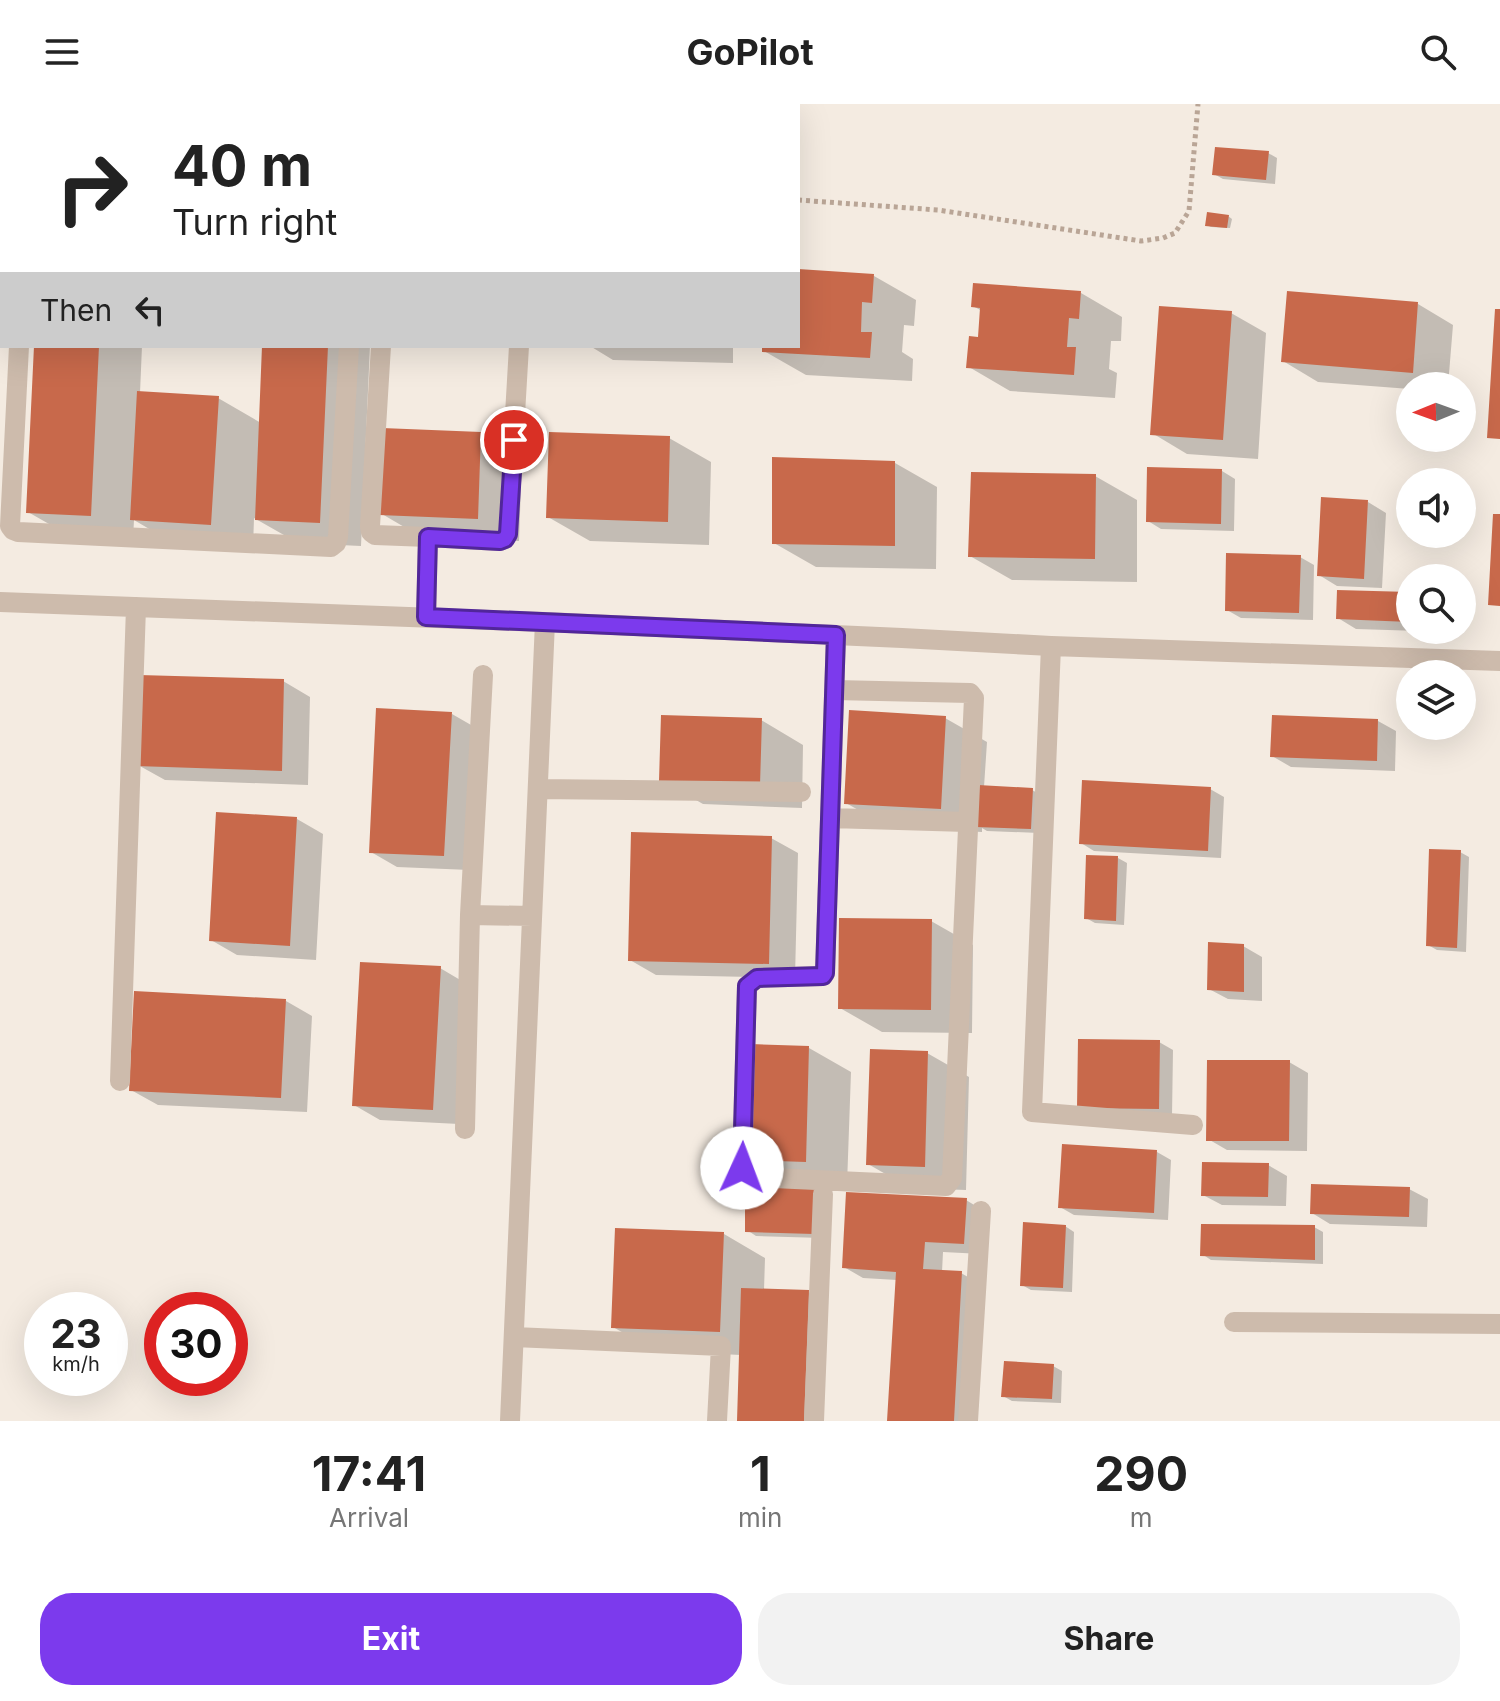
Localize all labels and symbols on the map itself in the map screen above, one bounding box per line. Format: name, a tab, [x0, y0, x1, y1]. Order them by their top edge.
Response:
north arrow	[1396, 372, 1476, 452]
pin	[480, 406, 548, 474]
position arrow	[700, 1126, 784, 1210]
speed limit sign: 30	[144, 1292, 248, 1396]

